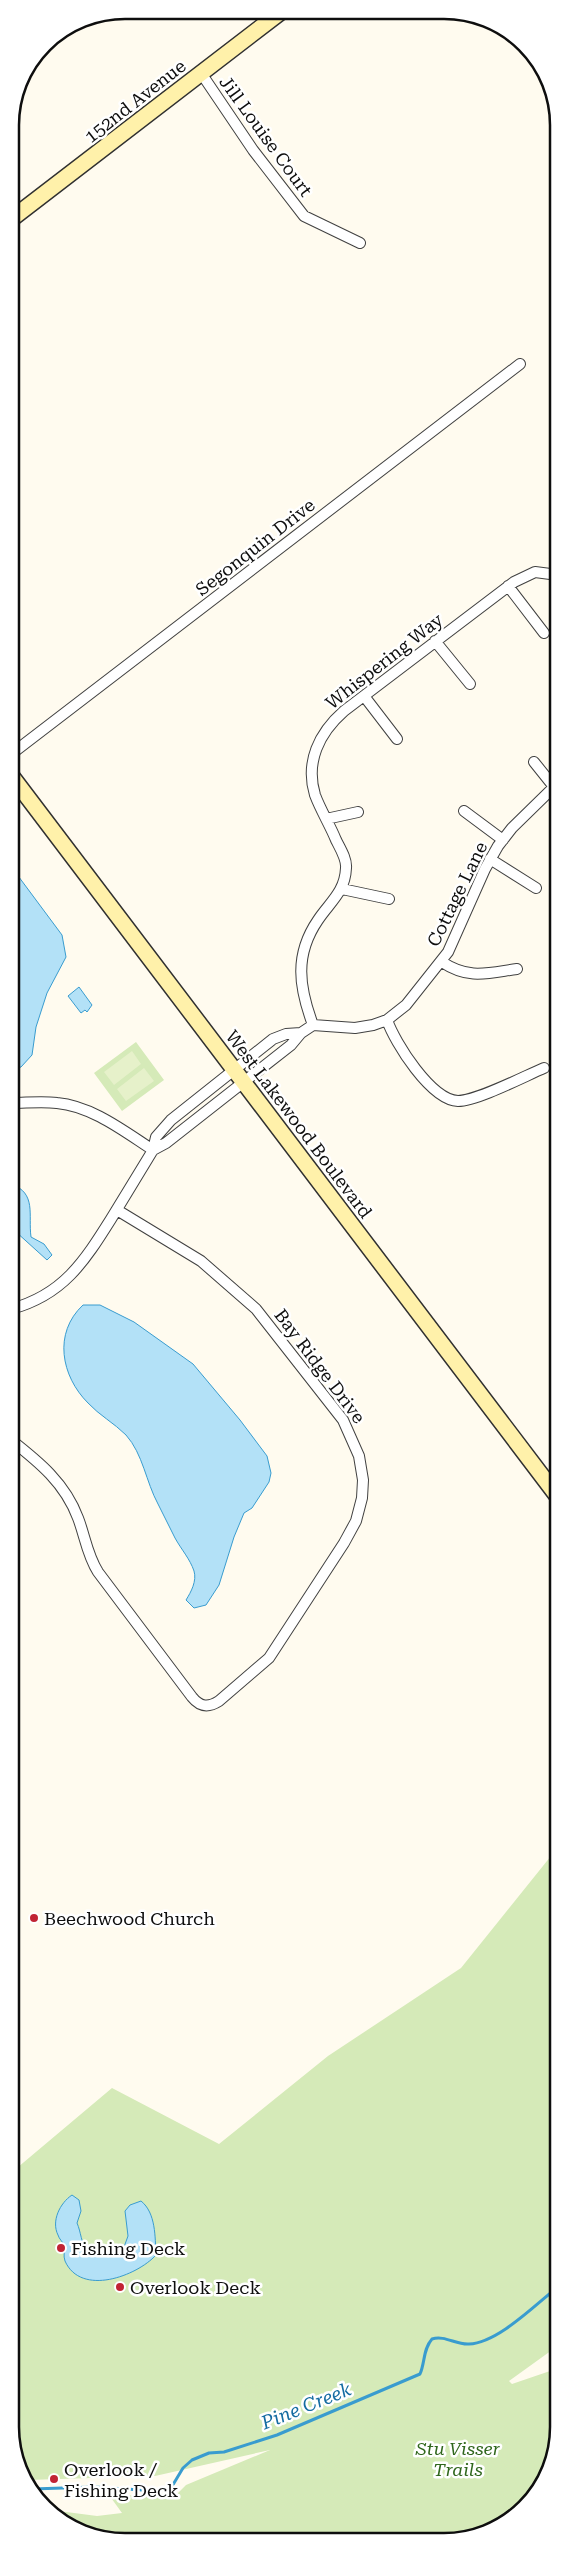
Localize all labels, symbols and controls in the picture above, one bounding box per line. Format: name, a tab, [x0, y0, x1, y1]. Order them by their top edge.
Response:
street label: 152nd Avenue	[80, 55, 190, 147]
street label: Jill Louise Court	[215, 72, 317, 200]
street label: Segonquin Drive	[191, 494, 319, 600]
street label: Whispering Way	[321, 608, 447, 713]
street label: Cottage Lane	[423, 838, 491, 950]
street label: West Lakewood Boulevard	[221, 1026, 377, 1222]
street label: Bay Ridge Drive	[270, 1305, 370, 1427]
place label: Beechwood Church	[44, 1908, 215, 1929]
marker: Beechwood Church	[28, 1912, 40, 1924]
place label: Fishing Deck	[71, 2238, 185, 2259]
marker: Fishing Deck	[55, 2242, 67, 2254]
place label: Overlook Deck	[130, 2277, 261, 2298]
marker: Overlook Deck	[114, 2281, 126, 2293]
water label: Pine Creek	[257, 2377, 355, 2435]
park label: Stu Visser Trails	[415, 2438, 501, 2480]
place label: Overlook / Fishing Deck	[64, 2459, 178, 2501]
marker: Overlook / Fishing Deck	[48, 2473, 60, 2485]

